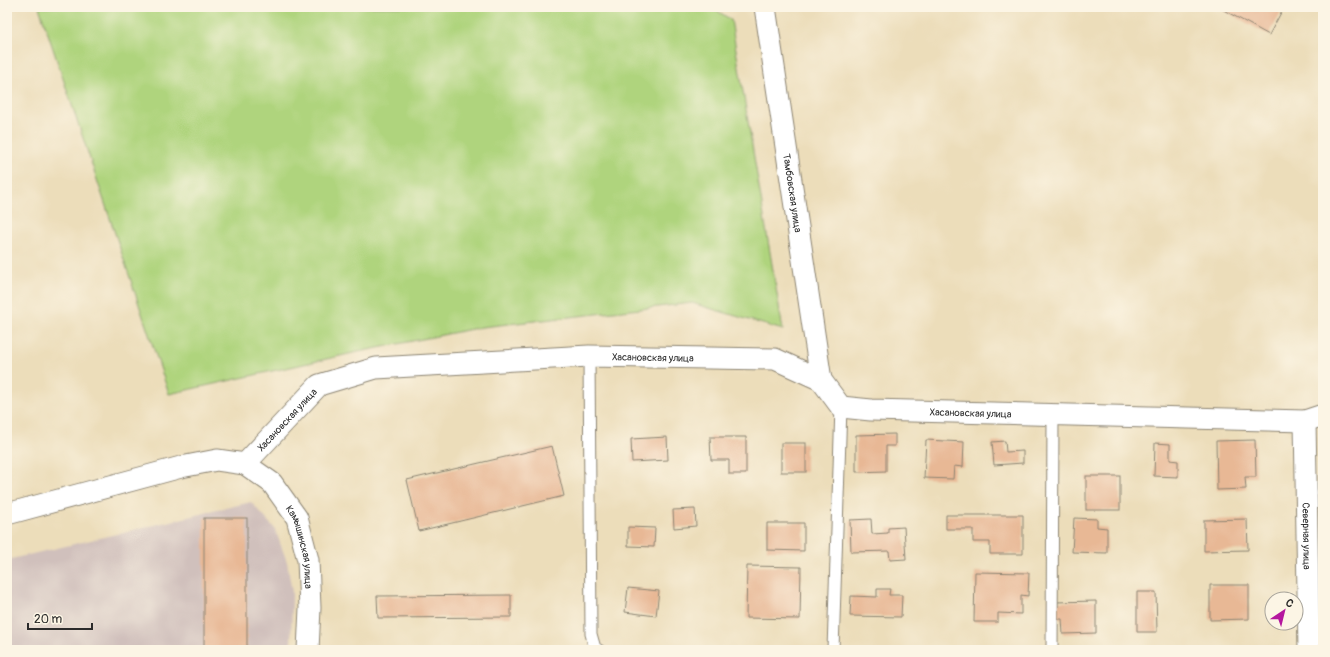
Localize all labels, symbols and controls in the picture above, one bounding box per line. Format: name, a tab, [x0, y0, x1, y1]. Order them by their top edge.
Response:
street label: Тамбовская улица	[780, 153, 804, 234]
street label: Хасановская улица	[612, 351, 694, 365]
street label: Хасановская улица	[255, 386, 320, 454]
street label: Хасановская улица	[929, 406, 1012, 421]
street label: Северная улица	[1299, 502, 1313, 570]
street label: Камышинская улица	[283, 503, 314, 589]
north arrow	[1264, 591, 1304, 631]
text: С	[1283, 596, 1296, 611]
scale bar	[28, 605, 92, 631]
text: 20 m	[34, 612, 63, 627]

